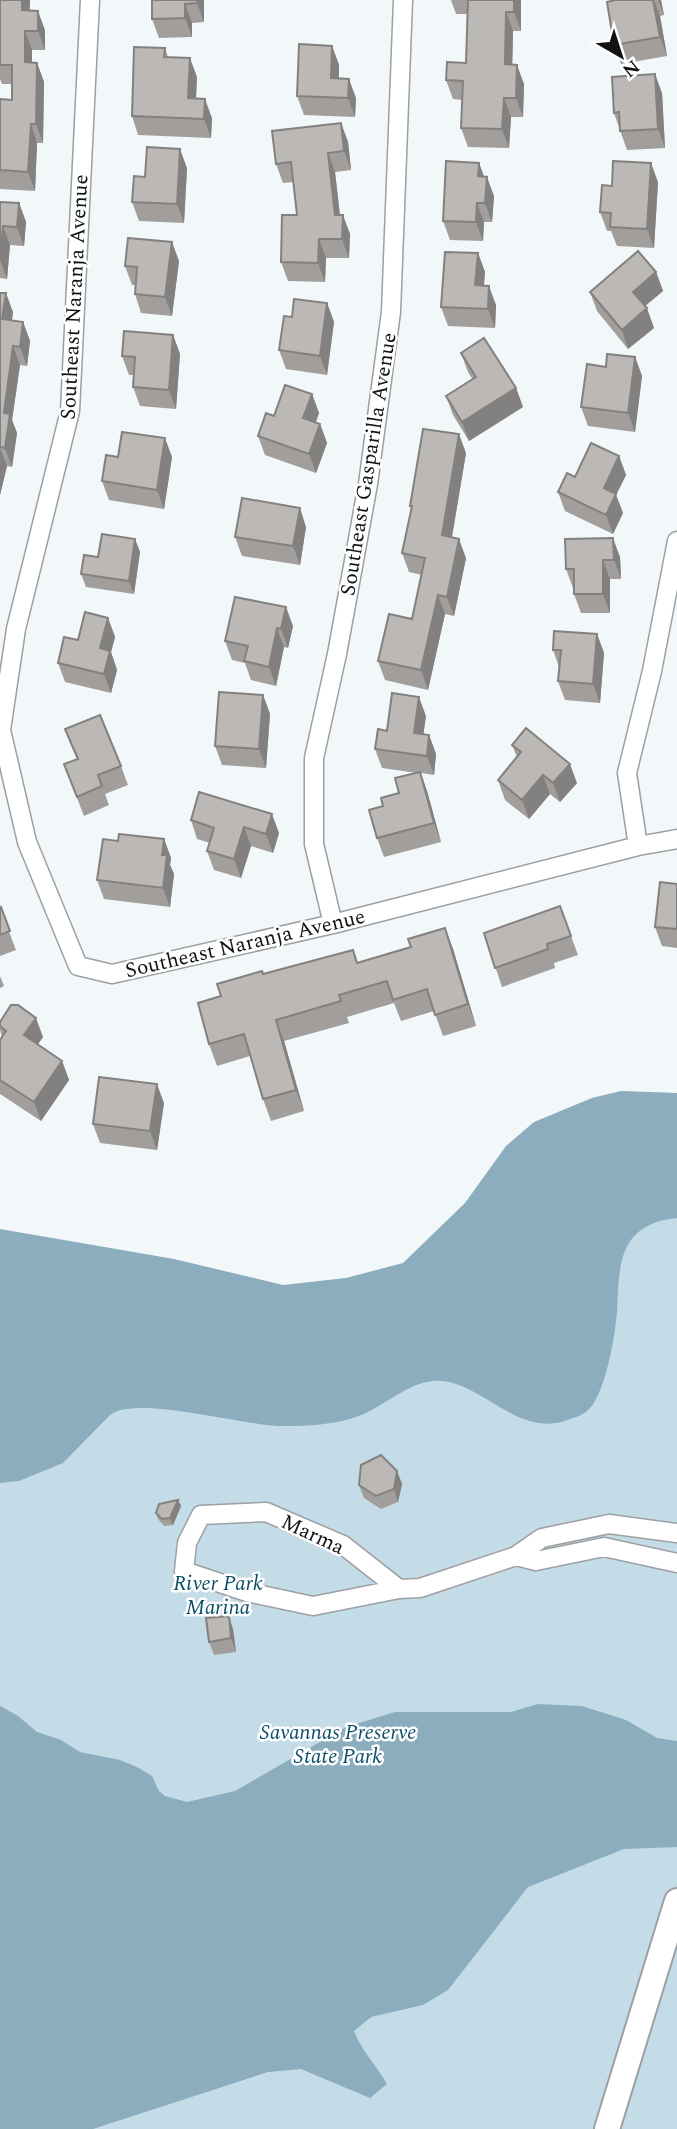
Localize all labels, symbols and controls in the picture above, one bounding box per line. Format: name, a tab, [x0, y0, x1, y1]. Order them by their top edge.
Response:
north arrow	[586, 21, 656, 91]
text: N	[616, 52, 646, 84]
street label: Southeast Naranja Avenue	[53, 174, 97, 421]
street label: Southeast Gasparilla Avenue	[332, 330, 406, 598]
street label: Southeast Naranja Avenue	[122, 901, 368, 987]
street label: Marma	[275, 1506, 350, 1564]
park label: River Park Marina	[173, 1568, 263, 1624]
park label: Savannas Preserve State Park	[260, 1717, 416, 1773]

